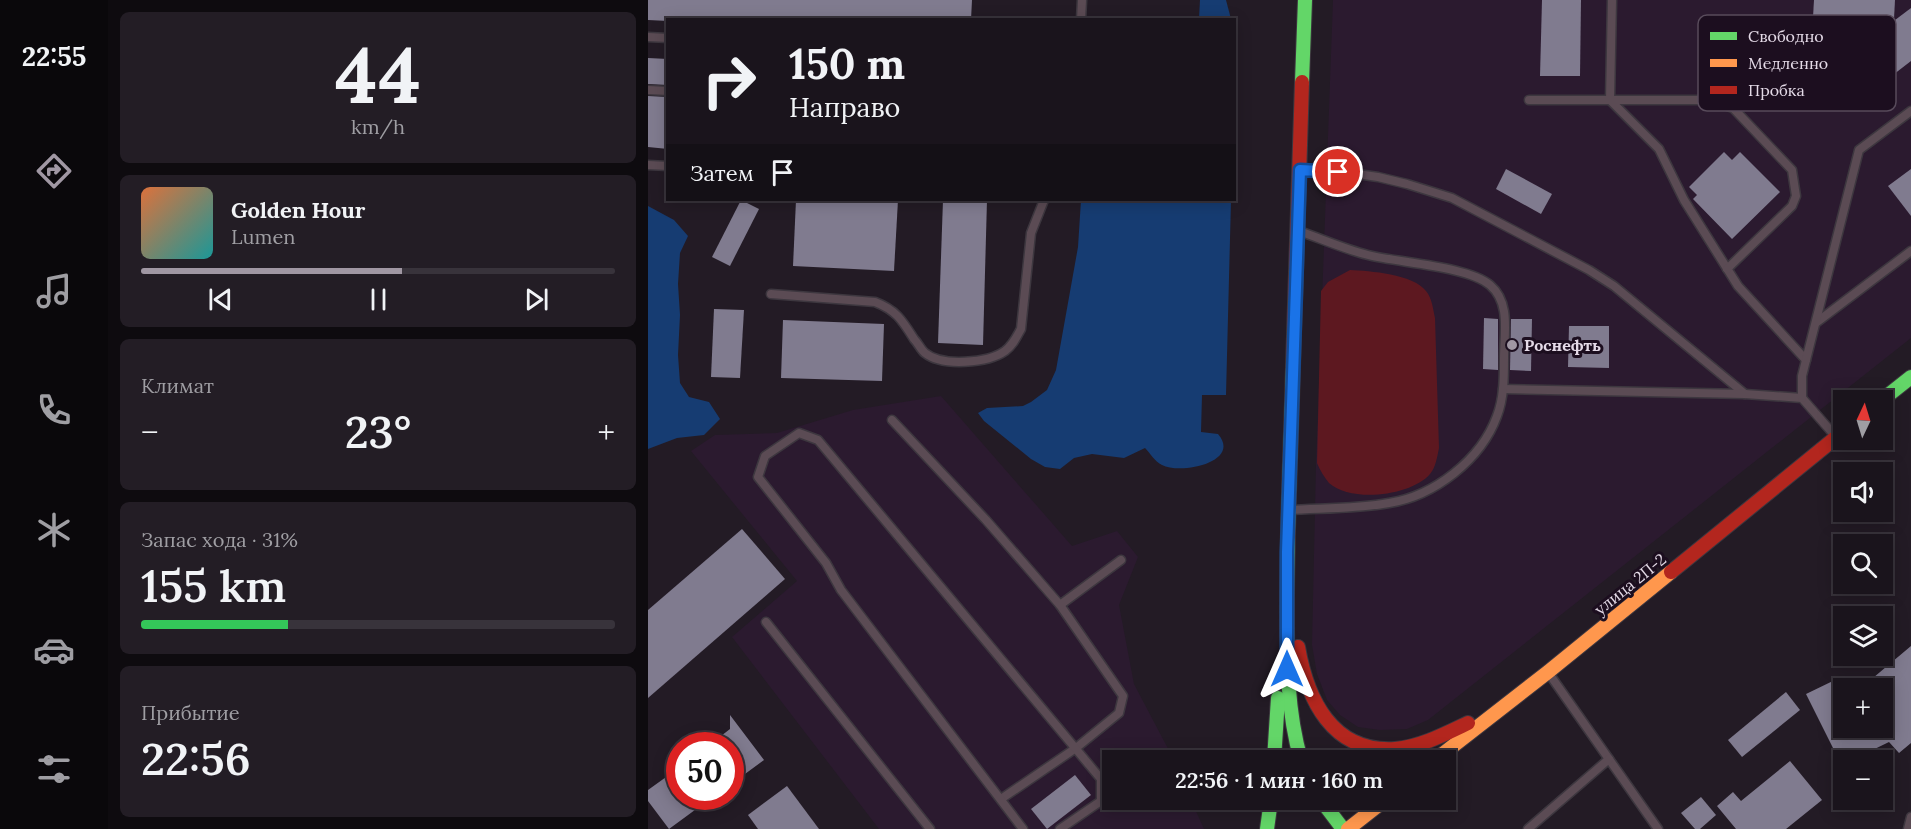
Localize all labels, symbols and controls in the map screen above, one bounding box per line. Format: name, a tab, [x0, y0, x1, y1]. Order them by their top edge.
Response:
legend	[1698, 15, 1896, 111]
text: 44	[335, 25, 421, 124]
text: Свободно	[1748, 26, 1824, 46]
text: 150 m	[789, 37, 905, 91]
text: 22:55	[22, 39, 86, 73]
icon: right	[690, 42, 768, 120]
text: Медленно	[1748, 53, 1828, 73]
text: Пробка	[1748, 80, 1805, 100]
text: Направо	[789, 90, 900, 124]
text: km/h	[351, 114, 405, 139]
pin	[1312, 146, 1363, 197]
icon: directions	[33, 150, 75, 192]
icon: arrive	[1321, 155, 1354, 188]
icon: arrive	[766, 156, 799, 189]
text: Затем	[690, 159, 754, 187]
text: Golden Hour	[231, 196, 365, 224]
text: Lumen	[231, 224, 295, 249]
icon: music	[33, 270, 75, 312]
icon: previous	[204, 283, 237, 316]
icon: pause	[362, 283, 395, 316]
icon: next	[520, 283, 553, 316]
place label: Роснефть	[1524, 335, 1601, 355]
marker: Роснефть	[1505, 338, 1519, 352]
text: Климат	[141, 373, 214, 398]
icon: phone	[33, 389, 75, 431]
north arrow	[1833, 390, 1893, 450]
map controls	[1833, 390, 1893, 810]
text: 23°	[345, 403, 411, 460]
text: −	[141, 411, 159, 453]
text: +	[597, 411, 615, 453]
button: sound	[1833, 462, 1893, 522]
icon: climate	[33, 509, 75, 551]
text: Запас хода · 31%	[141, 527, 298, 552]
button: search	[1833, 534, 1893, 594]
street label: улица 2П-2	[1590, 549, 1670, 619]
text: 155 km	[141, 557, 286, 614]
button: layers	[1833, 606, 1893, 666]
icon: car	[33, 629, 75, 671]
position arrow	[1255, 637, 1319, 701]
button: +	[1833, 678, 1893, 738]
text: Прибытие	[141, 700, 240, 725]
text: 22:56	[141, 730, 251, 787]
speed limit sign: 50	[666, 732, 744, 810]
icon: filters	[33, 748, 75, 790]
button: −	[1833, 750, 1893, 810]
text: 22:56 · 1 мин · 160 m	[1175, 766, 1383, 794]

